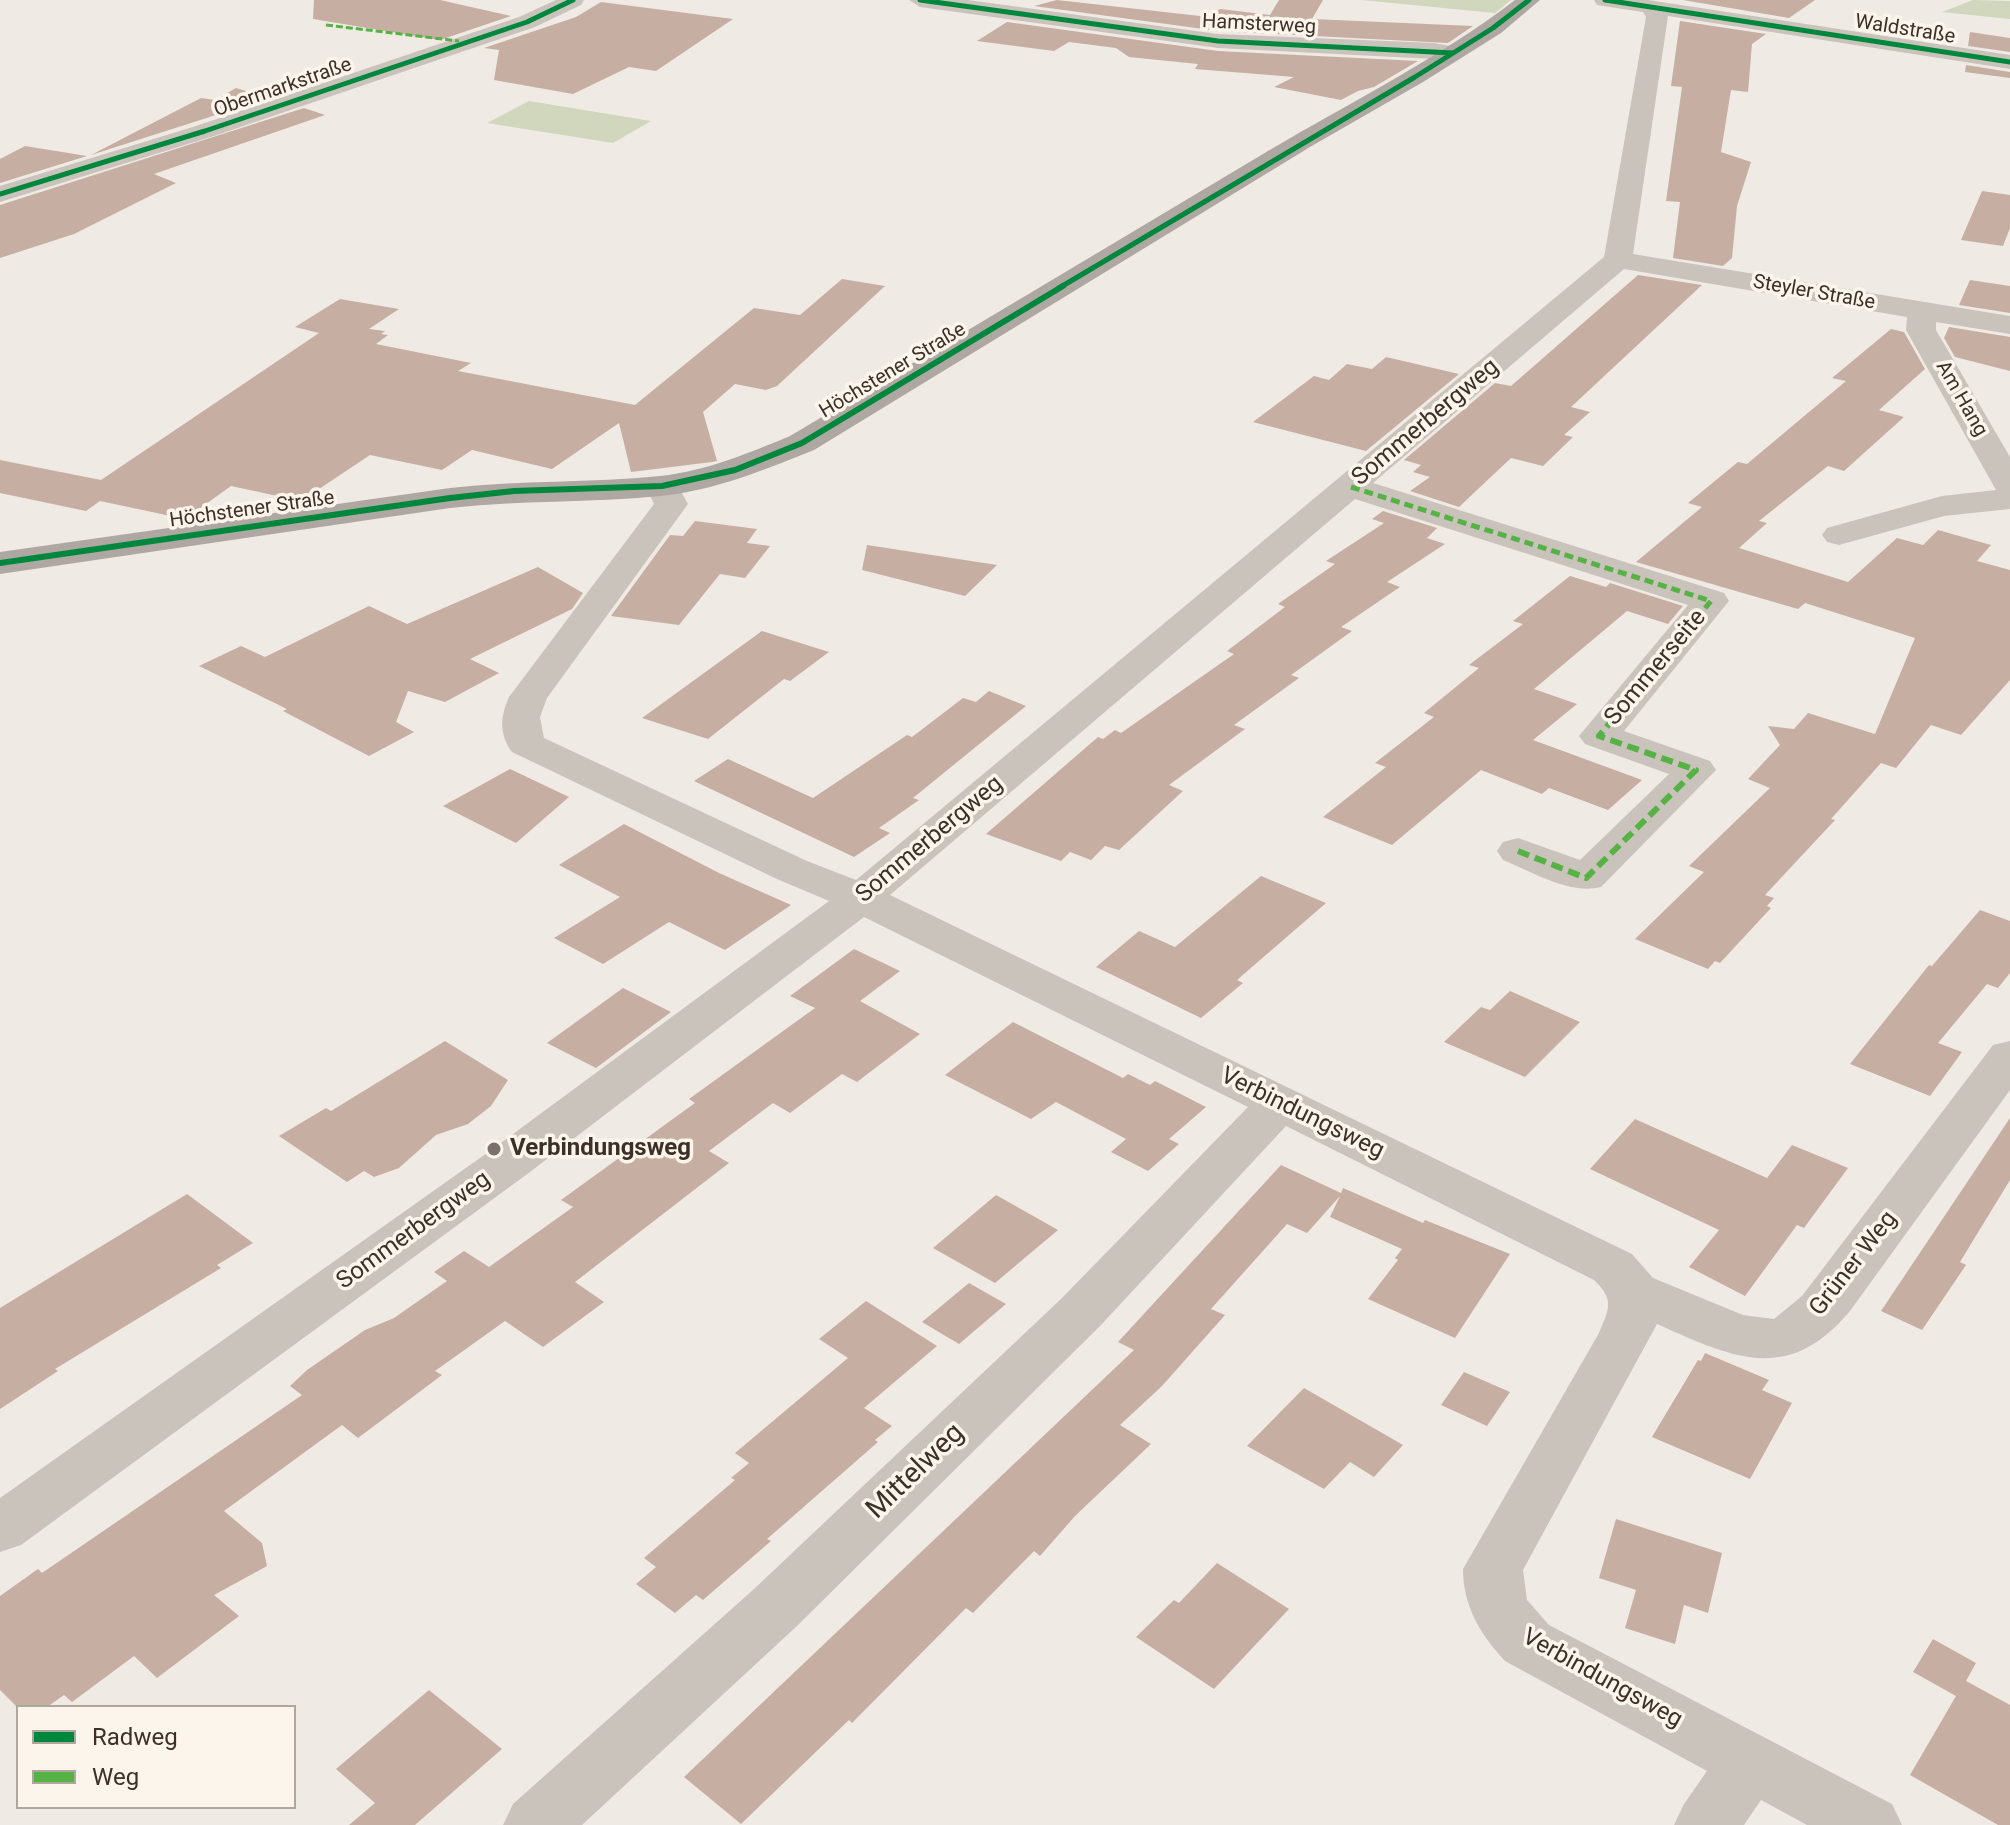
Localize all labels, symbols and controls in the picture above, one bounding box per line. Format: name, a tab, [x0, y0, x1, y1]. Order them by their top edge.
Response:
street label: Hamsterweg	[1201, 10, 1317, 40]
street label: Waldstraße	[1853, 10, 1957, 50]
street label: Obermarkstraße	[211, 53, 355, 123]
street label: Steyler Straße	[1751, 270, 1877, 316]
street label: Höchstener Straße	[816, 318, 970, 424]
street label: Sommerbergweg	[1347, 353, 1505, 493]
street label: Am Hang	[1930, 357, 1992, 441]
street label: Höchstener Straße	[168, 487, 336, 533]
street label: Sommerseite	[1599, 604, 1713, 732]
street label: Sommerbergweg	[851, 770, 1009, 910]
street label: Verbindungsweg	[1216, 1062, 1388, 1166]
place label: Verbindungsweg	[510, 1135, 691, 1163]
marker: Verbindungsweg	[485, 1140, 503, 1158]
street label: Sommerbergweg	[332, 1166, 496, 1296]
street label: Grüner Weg	[1804, 1206, 1904, 1322]
street label: Mittelweg	[860, 1417, 972, 1527]
street label: Verbindungsweg	[1517, 1623, 1687, 1735]
legend	[16, 1705, 296, 1809]
text: Radweg	[92, 1723, 178, 1751]
text: Weg	[92, 1763, 139, 1791]

